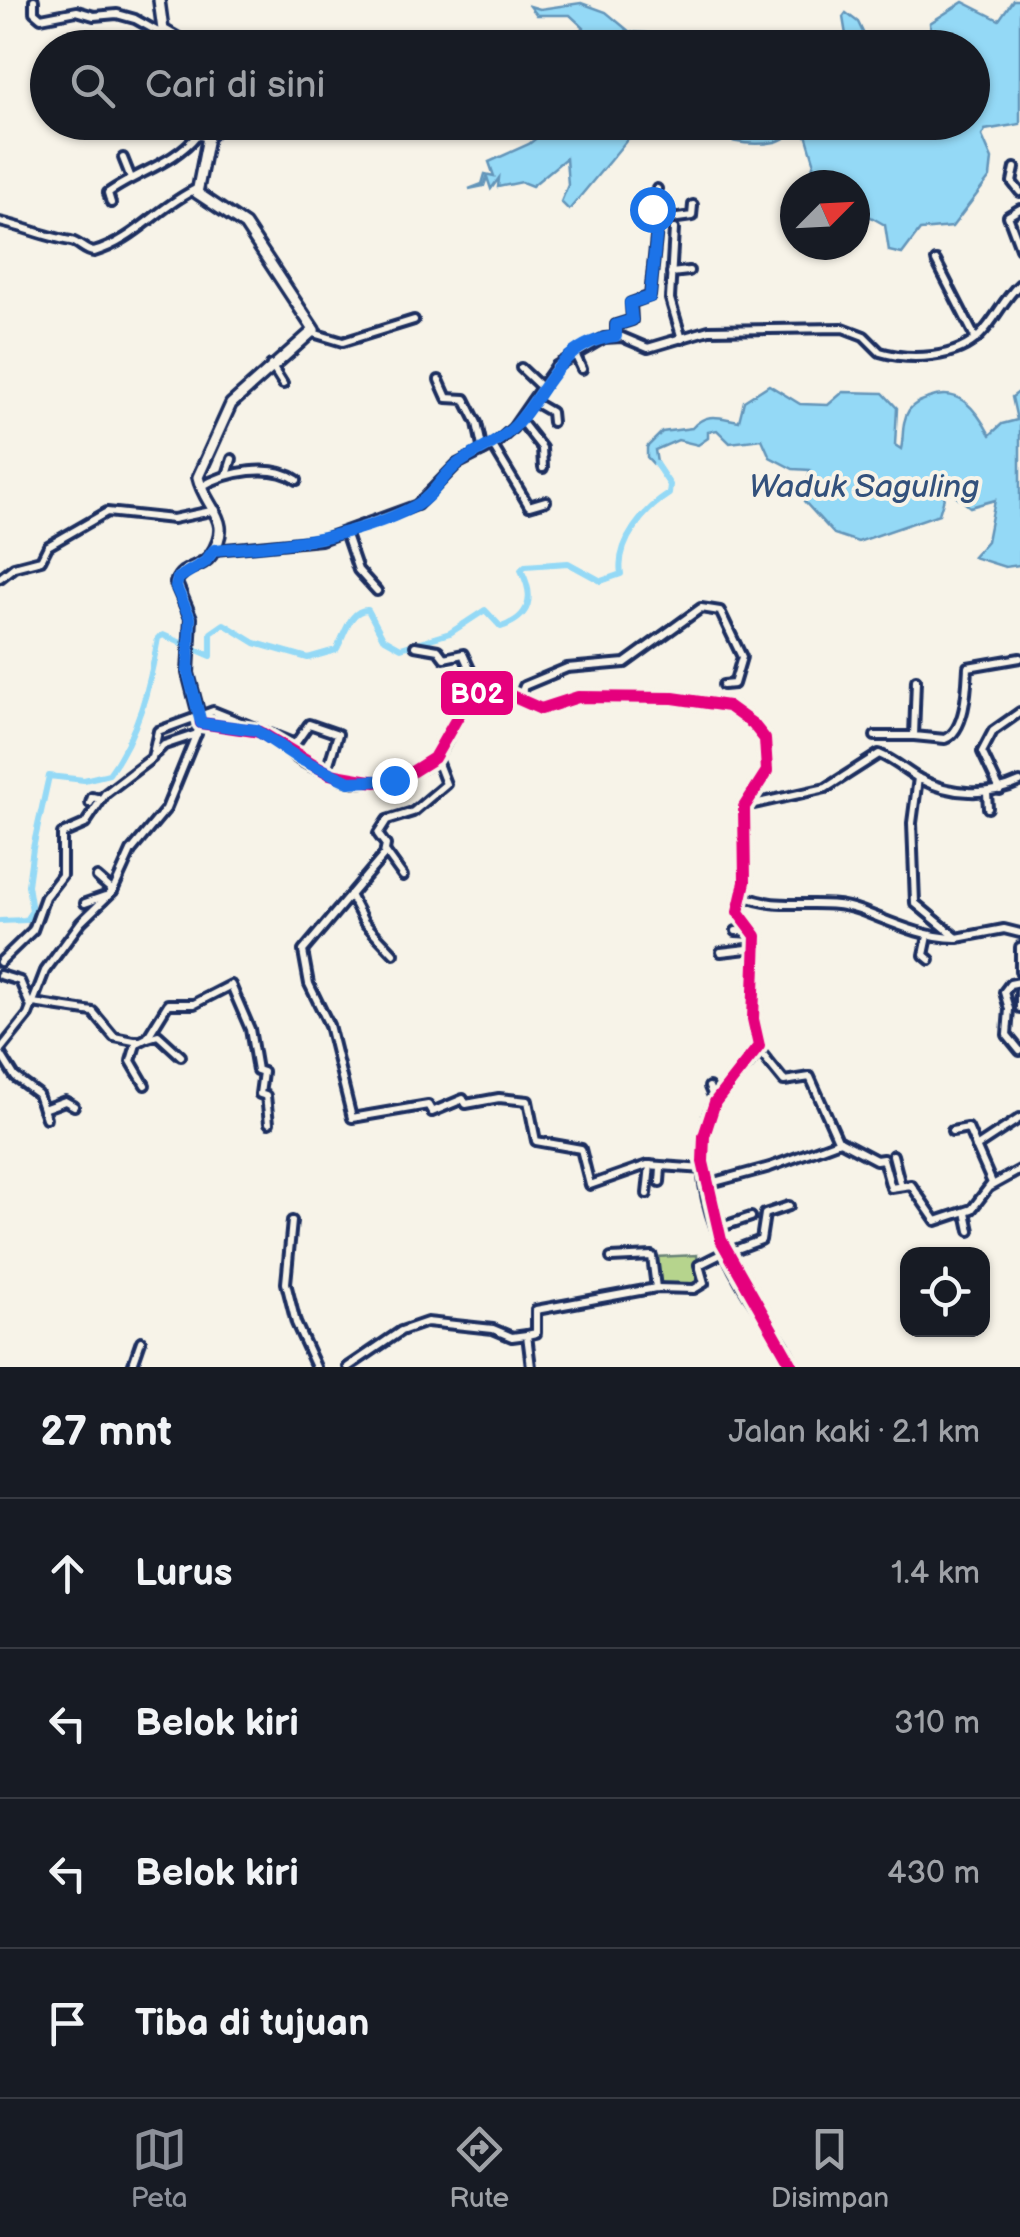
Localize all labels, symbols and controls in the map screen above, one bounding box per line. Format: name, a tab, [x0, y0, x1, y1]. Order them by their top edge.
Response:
search box	[30, 30, 990, 140]
icon: search	[65, 58, 120, 113]
text: Cari di sini	[145, 63, 325, 108]
north arrow	[780, 170, 870, 260]
route start	[630, 187, 676, 233]
water label: Waduk Saguling	[749, 468, 979, 507]
line badge: B02	[439, 669, 515, 717]
text: B02	[450, 678, 504, 711]
route end	[372, 758, 418, 804]
map controls	[900, 1247, 990, 1337]
button: locate	[900, 1247, 990, 1337]
text: 27 mnt	[40, 1407, 172, 1458]
text: Jalan kaki · 2.1 km	[729, 1413, 980, 1452]
icon: ahead	[40, 1546, 95, 1601]
text: Lurus	[135, 1551, 233, 1596]
text: 1.4 km	[891, 1554, 980, 1593]
icon: left	[40, 1696, 95, 1751]
text: Belok kiri	[135, 1701, 299, 1746]
text: 310 m	[894, 1704, 980, 1743]
icon: left	[40, 1846, 95, 1901]
text: Belok kiri	[135, 1851, 299, 1896]
text: 430 m	[887, 1854, 980, 1893]
icon: arrive	[40, 1996, 95, 2051]
text: Tiba di tujuan	[135, 2001, 369, 2046]
tab: Peta	[131, 2122, 188, 2215]
tab: Rute	[449, 2122, 509, 2215]
tab: Disimpan	[771, 2122, 889, 2215]

